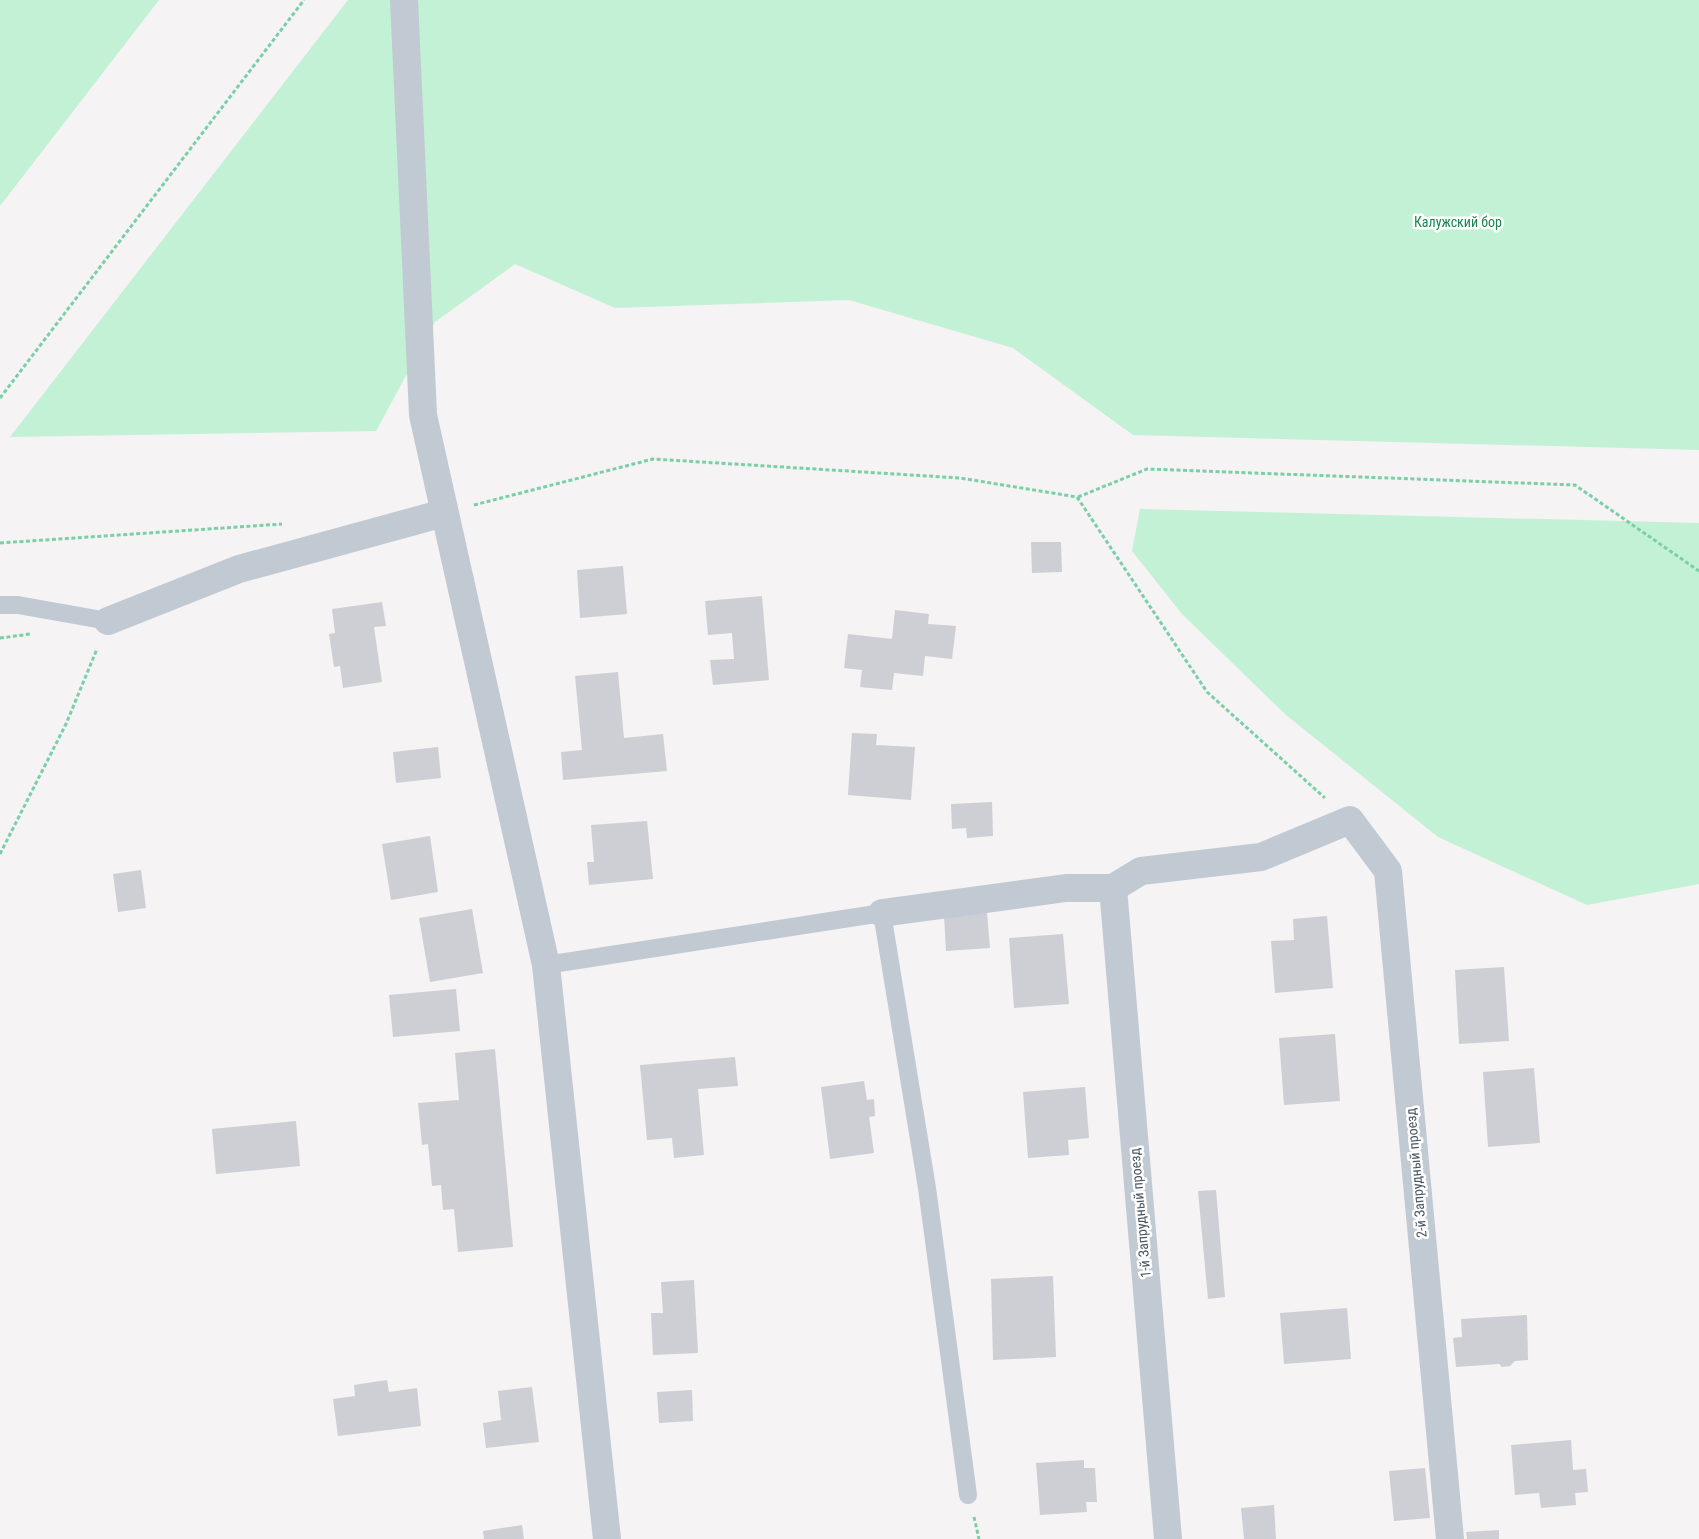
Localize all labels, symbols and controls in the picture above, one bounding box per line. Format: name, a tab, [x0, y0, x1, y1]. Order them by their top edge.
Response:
park label: Калужский бор	[1414, 214, 1502, 230]
street label: 2-й Запрудный проезд	[1402, 1107, 1430, 1238]
street label: 1-й Запрудный проезд	[1126, 1147, 1154, 1278]

